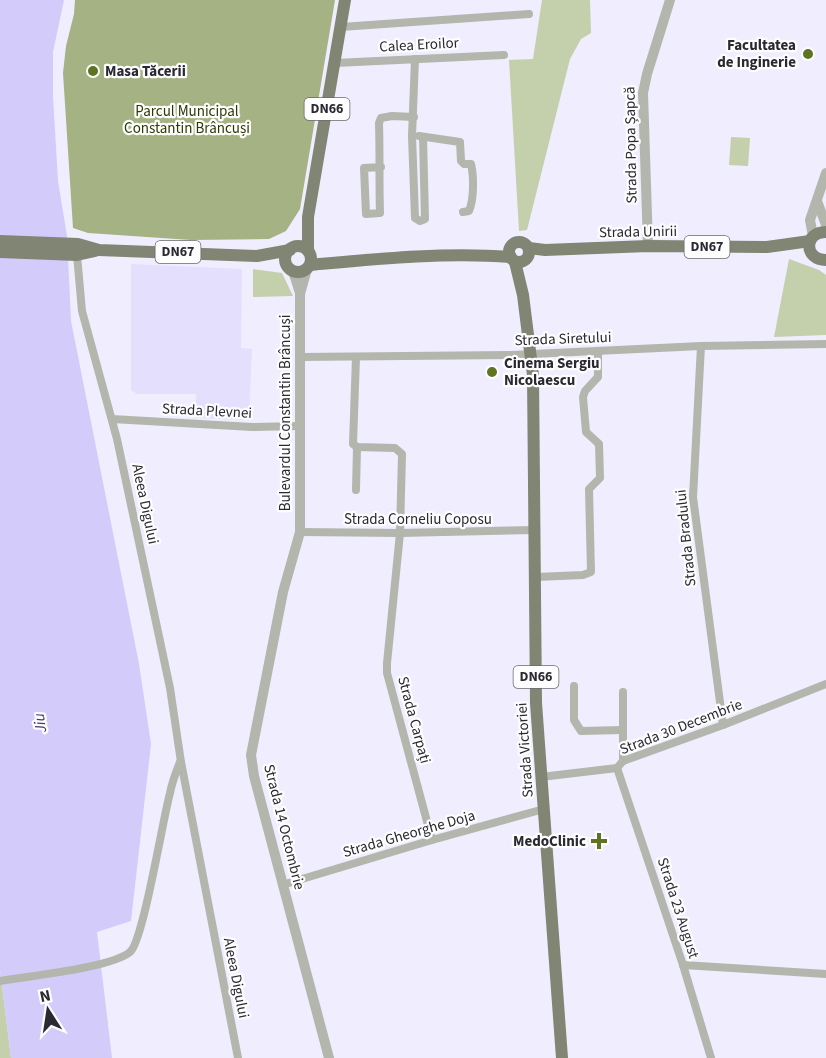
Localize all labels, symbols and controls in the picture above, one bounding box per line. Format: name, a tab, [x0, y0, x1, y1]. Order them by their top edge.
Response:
street label: Calea Eroilor	[379, 32, 460, 58]
place label: Facultatea de Inginerie	[717, 35, 796, 73]
marker: Facultatea de Inginerie	[801, 47, 815, 61]
place label: Masa Tăcerii	[105, 61, 186, 82]
marker: Masa Tăcerii	[86, 64, 100, 78]
street label: Strada Popa Șapcă	[619, 86, 643, 204]
road number: DN66	[304, 98, 350, 120]
park label: Parcul Municipal Constantin Brâncuși	[124, 101, 250, 139]
street label: Strada Unirii	[599, 221, 677, 243]
road number: DN67	[684, 236, 730, 258]
road number: DN67	[156, 241, 201, 263]
street label: Bulevardul Constantin Brâncuși	[275, 315, 296, 511]
street label: Strada Siretului	[514, 327, 612, 351]
place label: Cinema Sergiu Nicolaescu	[504, 353, 600, 391]
marker: Cinema Sergiu Nicolaescu	[485, 365, 499, 379]
street label: Strada Plevnei	[161, 398, 253, 424]
street label: Aleea Digului	[126, 462, 164, 546]
street label: Strada Bradului	[670, 488, 702, 588]
street label: Strada Corneliu Coposu	[344, 509, 492, 530]
road number: DN66	[514, 666, 558, 688]
street label: Strada Carpați	[392, 674, 436, 766]
street label: Strada 30 Decembrie	[617, 694, 745, 760]
street label: Strada Victoriei	[511, 702, 539, 798]
water label: Jiu	[28, 712, 52, 735]
street label: Strada 14 Octombrie	[258, 762, 310, 892]
street label: Strada Gheorghe Doja	[340, 805, 478, 863]
place label: MedoClinic	[513, 831, 586, 852]
marker: MedoClinic	[590, 832, 608, 850]
street label: Strada 23 August	[652, 855, 704, 961]
street label: Aleea Digului	[218, 936, 254, 1020]
north arrow	[18, 980, 78, 1040]
text: N	[38, 984, 53, 1008]

